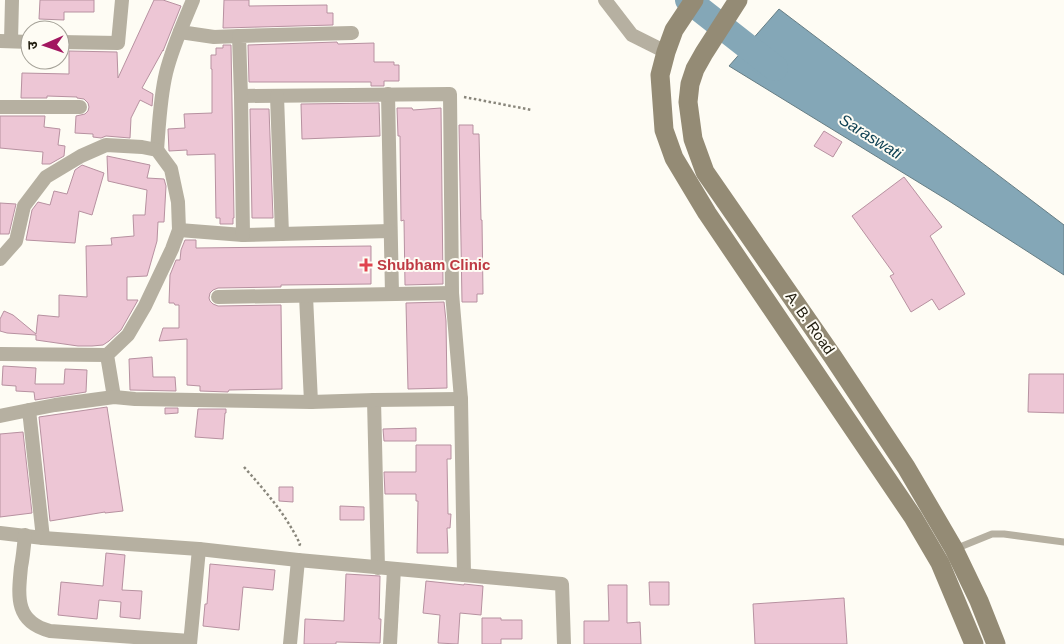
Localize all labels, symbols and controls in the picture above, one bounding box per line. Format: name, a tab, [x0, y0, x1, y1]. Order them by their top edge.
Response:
north arrow	[20, 20, 70, 70]
text: उ	[24, 40, 40, 50]
water label: Saraswati	[836, 111, 905, 162]
place label: Shubham Clinic	[377, 256, 490, 273]
marker: Shubham Clinic	[359, 258, 373, 272]
street label: A. B. Road	[783, 288, 838, 357]

